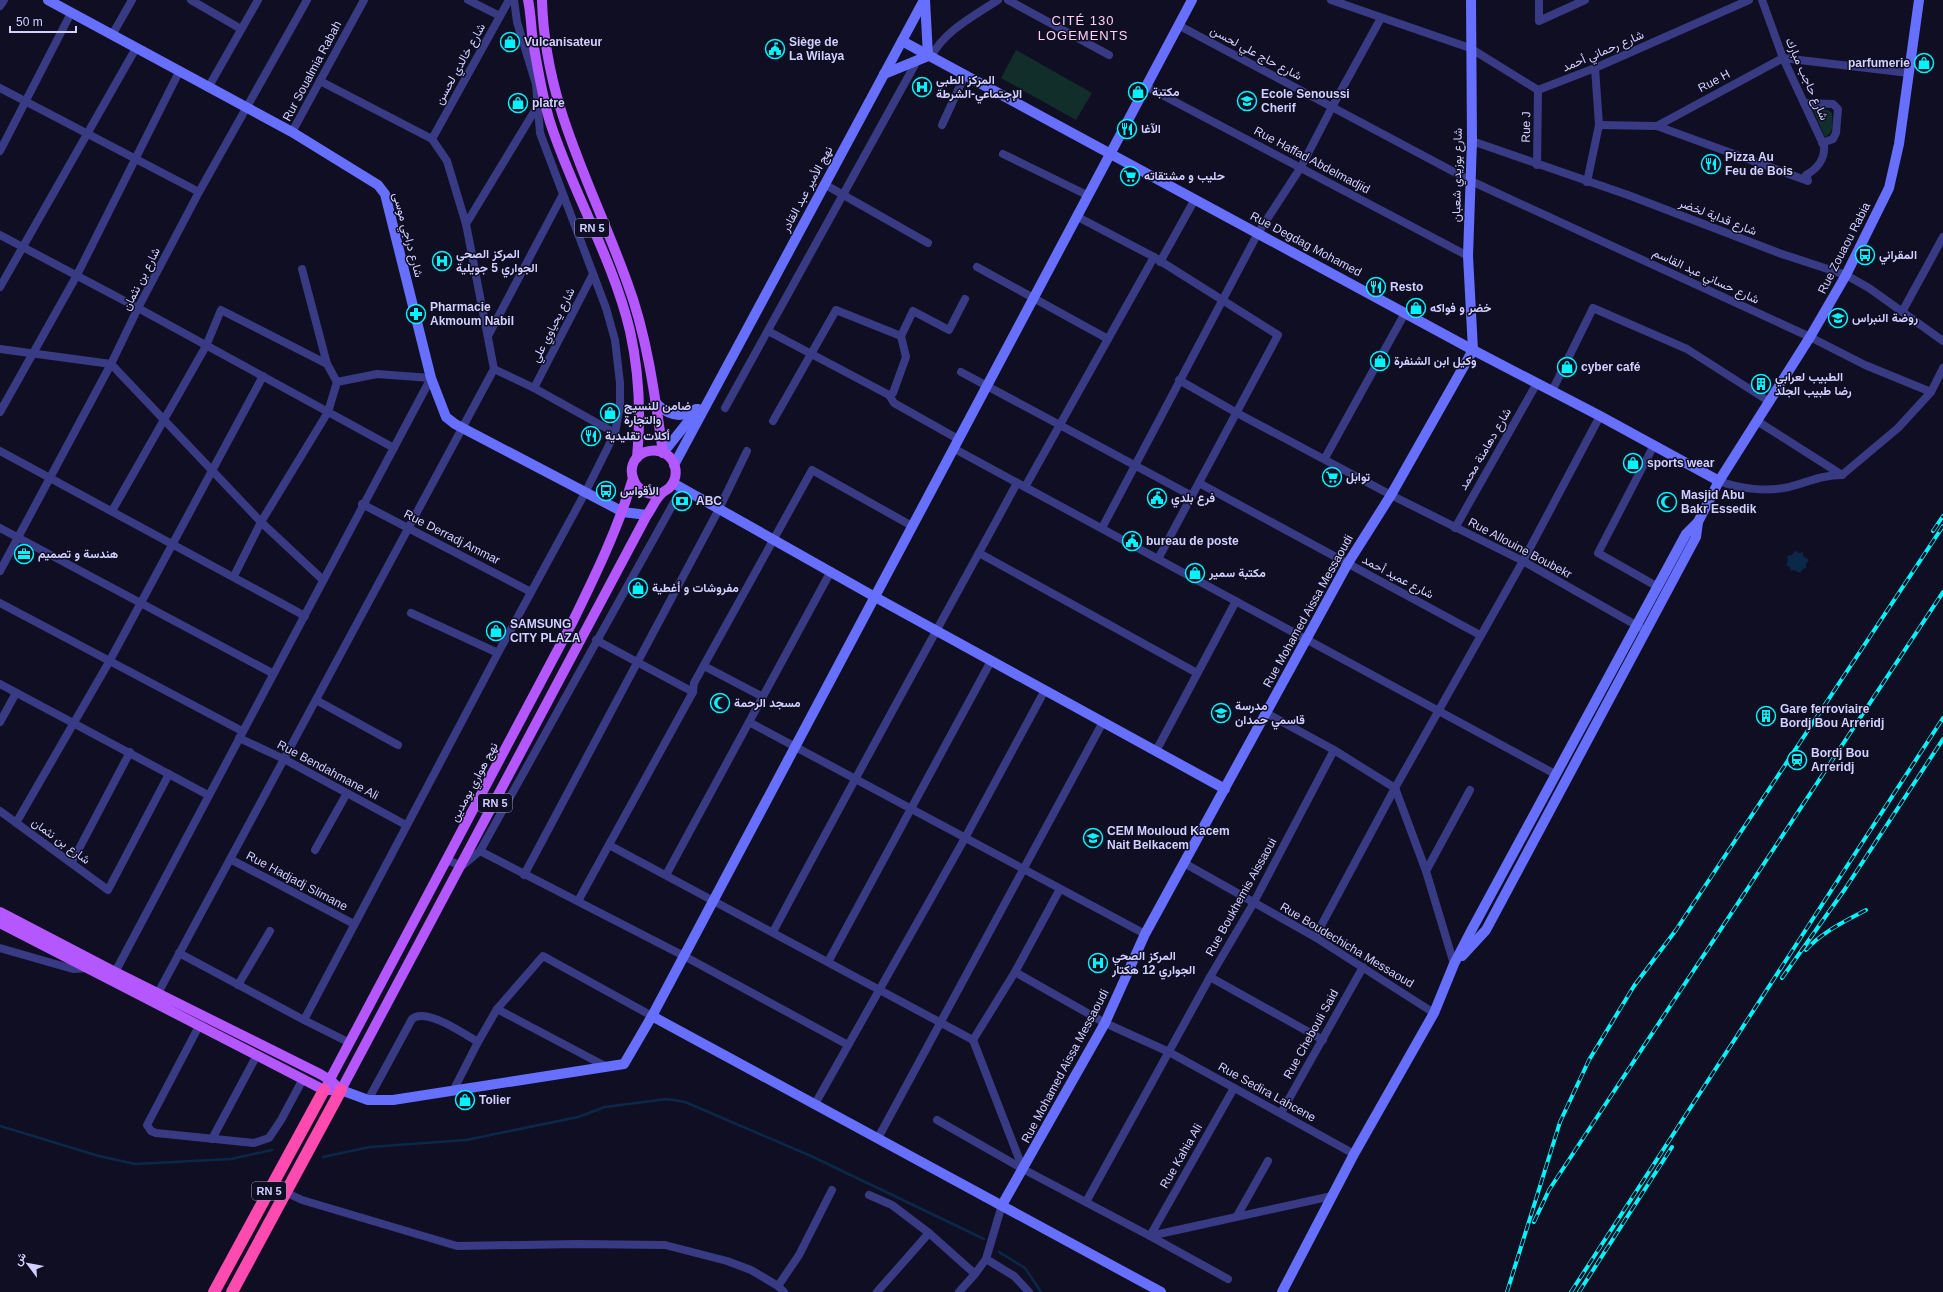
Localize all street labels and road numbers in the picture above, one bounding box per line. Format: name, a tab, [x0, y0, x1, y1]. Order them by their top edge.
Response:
street label: Rur Soualmia Rabah	[280, 19, 344, 123]
street label: شارع خالدي لحسن	[432, 21, 491, 109]
street label: شارع حاج علي لحسن	[1206, 23, 1304, 86]
street label: شارع رحماني أحمد	[1560, 27, 1647, 77]
street label: شارع حاجب مبارك	[1781, 36, 1831, 123]
street label: Rue H	[1696, 67, 1732, 95]
street label: Rue J	[1519, 111, 1533, 143]
street label: Rue Haffad Abdelmadjid	[1252, 123, 1372, 197]
street label: شارع بوزيدي شعبان	[1449, 128, 1468, 222]
street label: نهج الأمير عبد القادر	[778, 144, 837, 236]
street label: شارع دراجي موسى	[387, 191, 426, 280]
street label: شارع قداية لخضر	[1676, 195, 1759, 240]
street label: Rue Zouaou Rabia	[1815, 200, 1873, 296]
street label: Rue Degdag Mohamed	[1248, 209, 1364, 279]
road number: RN 5	[575, 219, 609, 237]
street label: شارع بن نثمان	[119, 245, 165, 314]
street label: شارع حساني عبد القاسم	[1649, 245, 1761, 310]
street label: شارع يحياوي علي	[528, 285, 580, 366]
street label: شارع دهامنة محمد	[1456, 405, 1516, 494]
street label: Rue Derradj Ammar	[402, 507, 502, 567]
street label: Rue Allouine Boubekr	[1466, 515, 1574, 581]
street label: Rue Mohamed Aissa Messaoudi	[1260, 532, 1356, 690]
street label: شارع عميد أحمد	[1359, 552, 1436, 603]
street label: Rue Bendahmane Ali	[275, 737, 381, 803]
street label: نهج هواري بومدين	[447, 740, 503, 825]
road number: RN 5	[478, 794, 512, 812]
street label: شارع بن نثمان	[28, 815, 93, 869]
street label: Rue Boukhemis Aissaoui	[1203, 836, 1279, 958]
street label: Rue Hadjadj Slimane	[244, 848, 350, 914]
street label: Rue Boudechicha Messaoud	[1278, 899, 1416, 991]
street label: Rue Mohamed Aissa Messaoudi	[1018, 987, 1112, 1145]
street label: Rue Chebouli Said	[1281, 987, 1341, 1081]
street label: Rue Sedira Lahcene	[1216, 1059, 1319, 1125]
street label: Rue Kahia Ali	[1157, 1121, 1205, 1191]
road number: RN 5	[252, 1182, 286, 1200]

